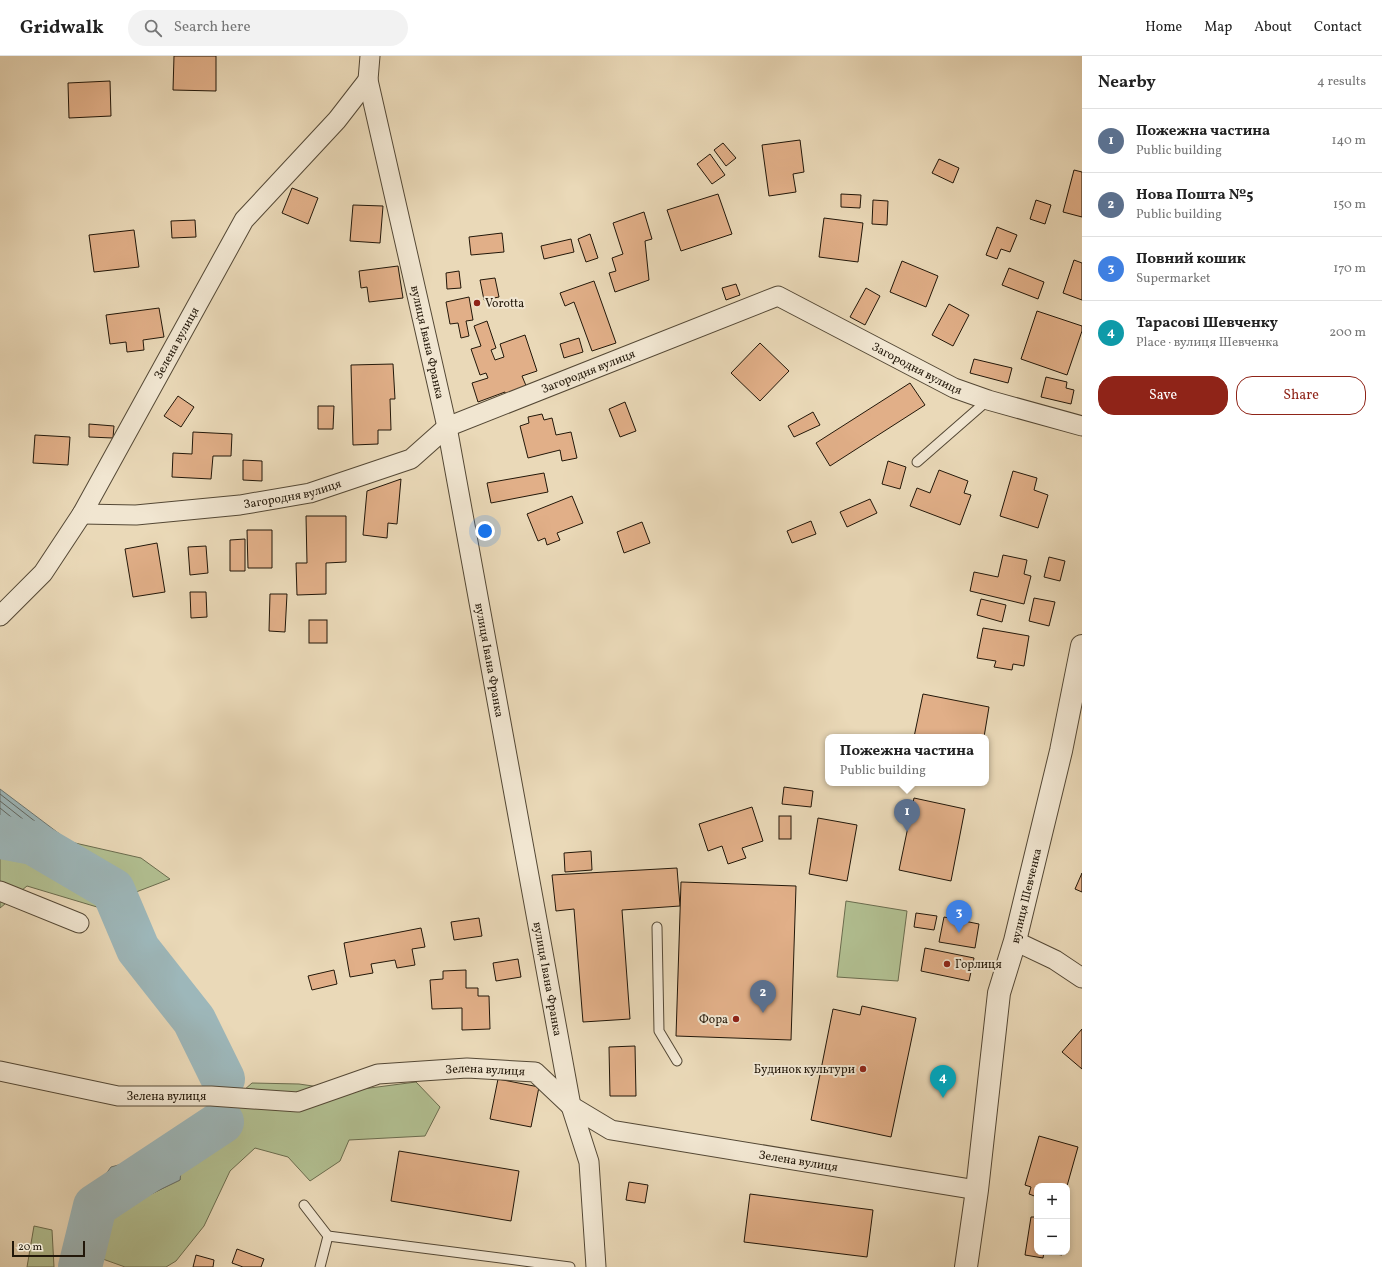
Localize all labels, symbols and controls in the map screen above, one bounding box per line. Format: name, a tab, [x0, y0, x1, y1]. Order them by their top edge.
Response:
search box	[128, 10, 408, 46]
text: Gridwalk	[20, 15, 104, 41]
icon: search	[142, 17, 164, 39]
text: Search here	[174, 17, 251, 38]
text: Home	[1145, 18, 1182, 37]
text: Map	[1204, 18, 1232, 37]
text: About	[1254, 18, 1292, 37]
text: Contact	[1314, 18, 1362, 37]
text: Nearby	[1098, 71, 1156, 94]
text: 4 results	[1317, 73, 1366, 91]
text: Пожежна частина	[1136, 121, 1270, 142]
text: 1	[1108, 132, 1114, 150]
text: 140 m	[1332, 132, 1366, 150]
text: Public building	[1136, 142, 1222, 160]
text: Нова Пошта №5	[1136, 185, 1254, 206]
text: 2	[1108, 196, 1114, 214]
text: 150 m	[1333, 196, 1366, 214]
text: Public building	[1136, 206, 1222, 224]
text: Повний кошик	[1136, 249, 1246, 270]
text: 3	[1108, 260, 1114, 278]
text: 170 m	[1333, 260, 1366, 278]
text: Supermarket	[1136, 270, 1211, 288]
street label: вулиця Івана Франка	[406, 284, 447, 401]
place label: Vorotta	[485, 296, 524, 312]
marker: Vorotta	[472, 298, 482, 308]
street label: Зелена вулиця	[151, 304, 203, 382]
text: Тарасові Шевченку	[1136, 313, 1278, 334]
text: 4	[1107, 324, 1115, 342]
text: 200 m	[1329, 324, 1366, 342]
text: Place · вулиця Шевченка	[1136, 334, 1279, 352]
street label: Загородня вулиця	[869, 339, 964, 399]
street label: Загородня вулиця	[539, 346, 638, 398]
button: Save	[1098, 376, 1228, 415]
button: Share	[1236, 376, 1366, 415]
street label: Загородня вулиця	[242, 476, 344, 513]
your location	[475, 521, 495, 541]
street label: вулиця Івана Франка	[470, 602, 507, 719]
popup	[825, 734, 989, 786]
text: Пожежна частина	[840, 741, 974, 762]
text: Public building	[840, 762, 926, 780]
pin: 1	[894, 799, 920, 832]
street label: вулиця Шевченка	[1008, 847, 1046, 945]
pin: 3	[946, 900, 972, 933]
street label: вулиця Івана Франка	[529, 921, 565, 1038]
place label: Горлиця	[955, 957, 1002, 973]
marker: Горлиця	[942, 959, 952, 969]
pin: 2	[750, 980, 776, 1013]
place label: Фора	[699, 1012, 728, 1028]
marker: Фора	[731, 1014, 741, 1024]
street label: Зелена вулиця	[445, 1061, 525, 1080]
place label: Будинок культури	[754, 1062, 855, 1078]
marker: Будинок культури	[858, 1064, 868, 1074]
pin: 4	[930, 1065, 956, 1098]
street label: Зелена вулиця	[126, 1089, 206, 1105]
street label: Зелена вулиця	[758, 1147, 839, 1176]
map controls	[1034, 1183, 1070, 1255]
button: +	[1034, 1183, 1070, 1219]
button: −	[1034, 1219, 1070, 1255]
scale bar	[12, 1239, 85, 1258]
text: 20 m	[18, 1240, 42, 1255]

